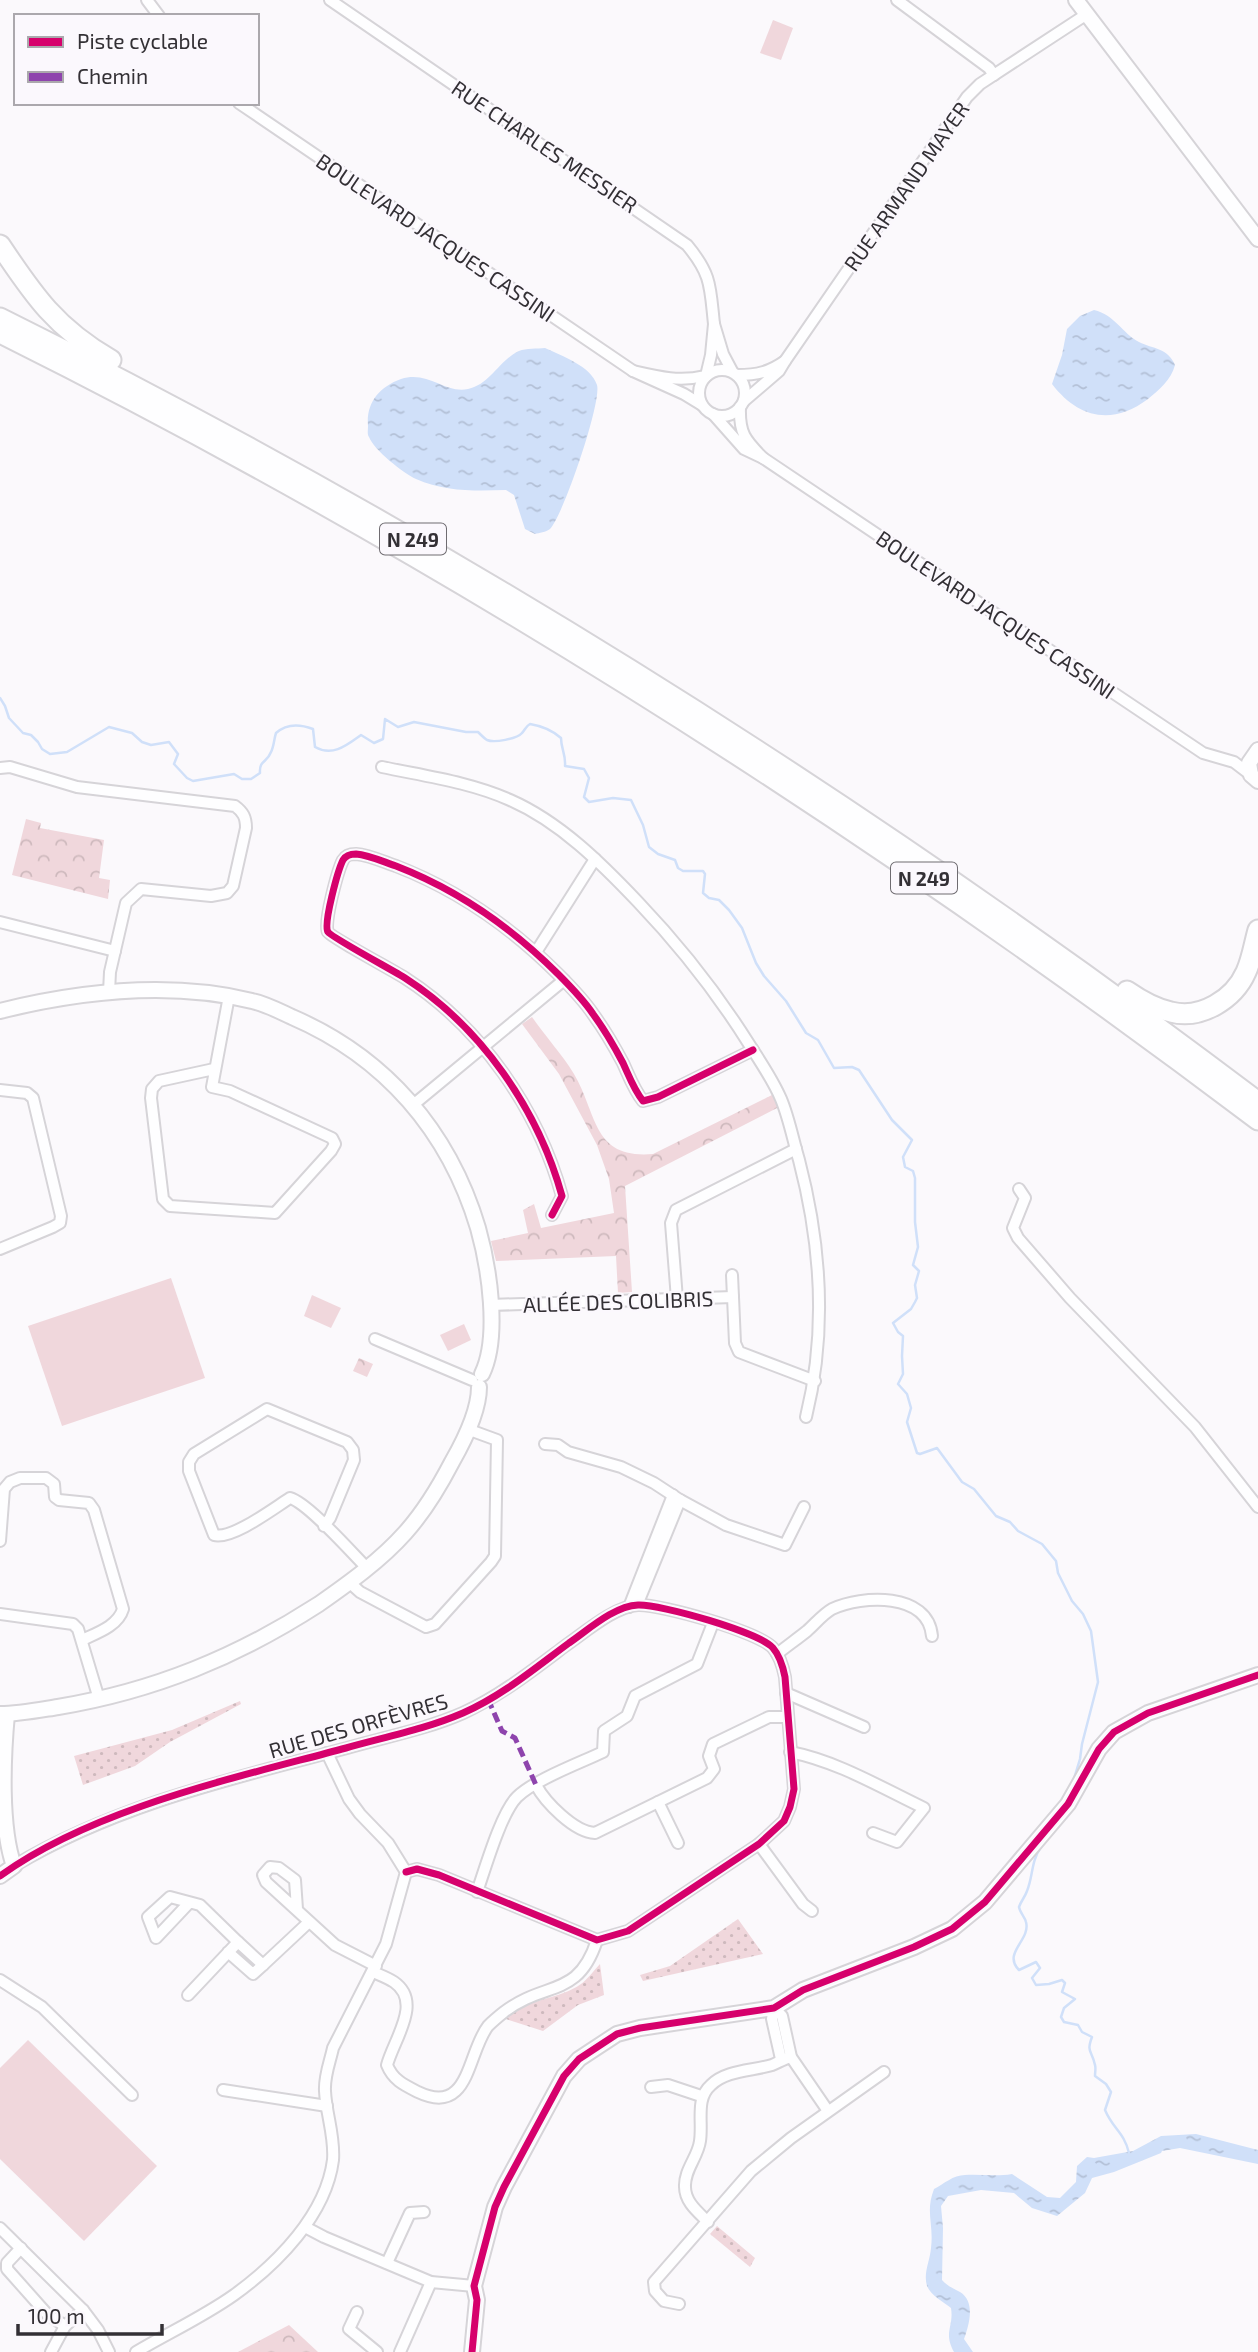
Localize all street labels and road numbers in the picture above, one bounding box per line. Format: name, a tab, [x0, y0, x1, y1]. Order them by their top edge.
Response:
street label: RUE CHARLES MESSIER	[447, 75, 643, 217]
street label: RUE ARMAND MAYER	[838, 97, 974, 275]
street label: BOULEVARD JACQUES CASSINI	[311, 148, 560, 327]
road number: N 249	[380, 524, 446, 554]
street label: BOULEVARD JACQUES CASSINI	[871, 525, 1120, 704]
road number: N 249	[891, 862, 957, 894]
street label: ALLÉE DES COLIBRIS	[522, 1285, 714, 1317]
street label: RUE DES ORFÈVRES	[266, 1687, 450, 1763]

